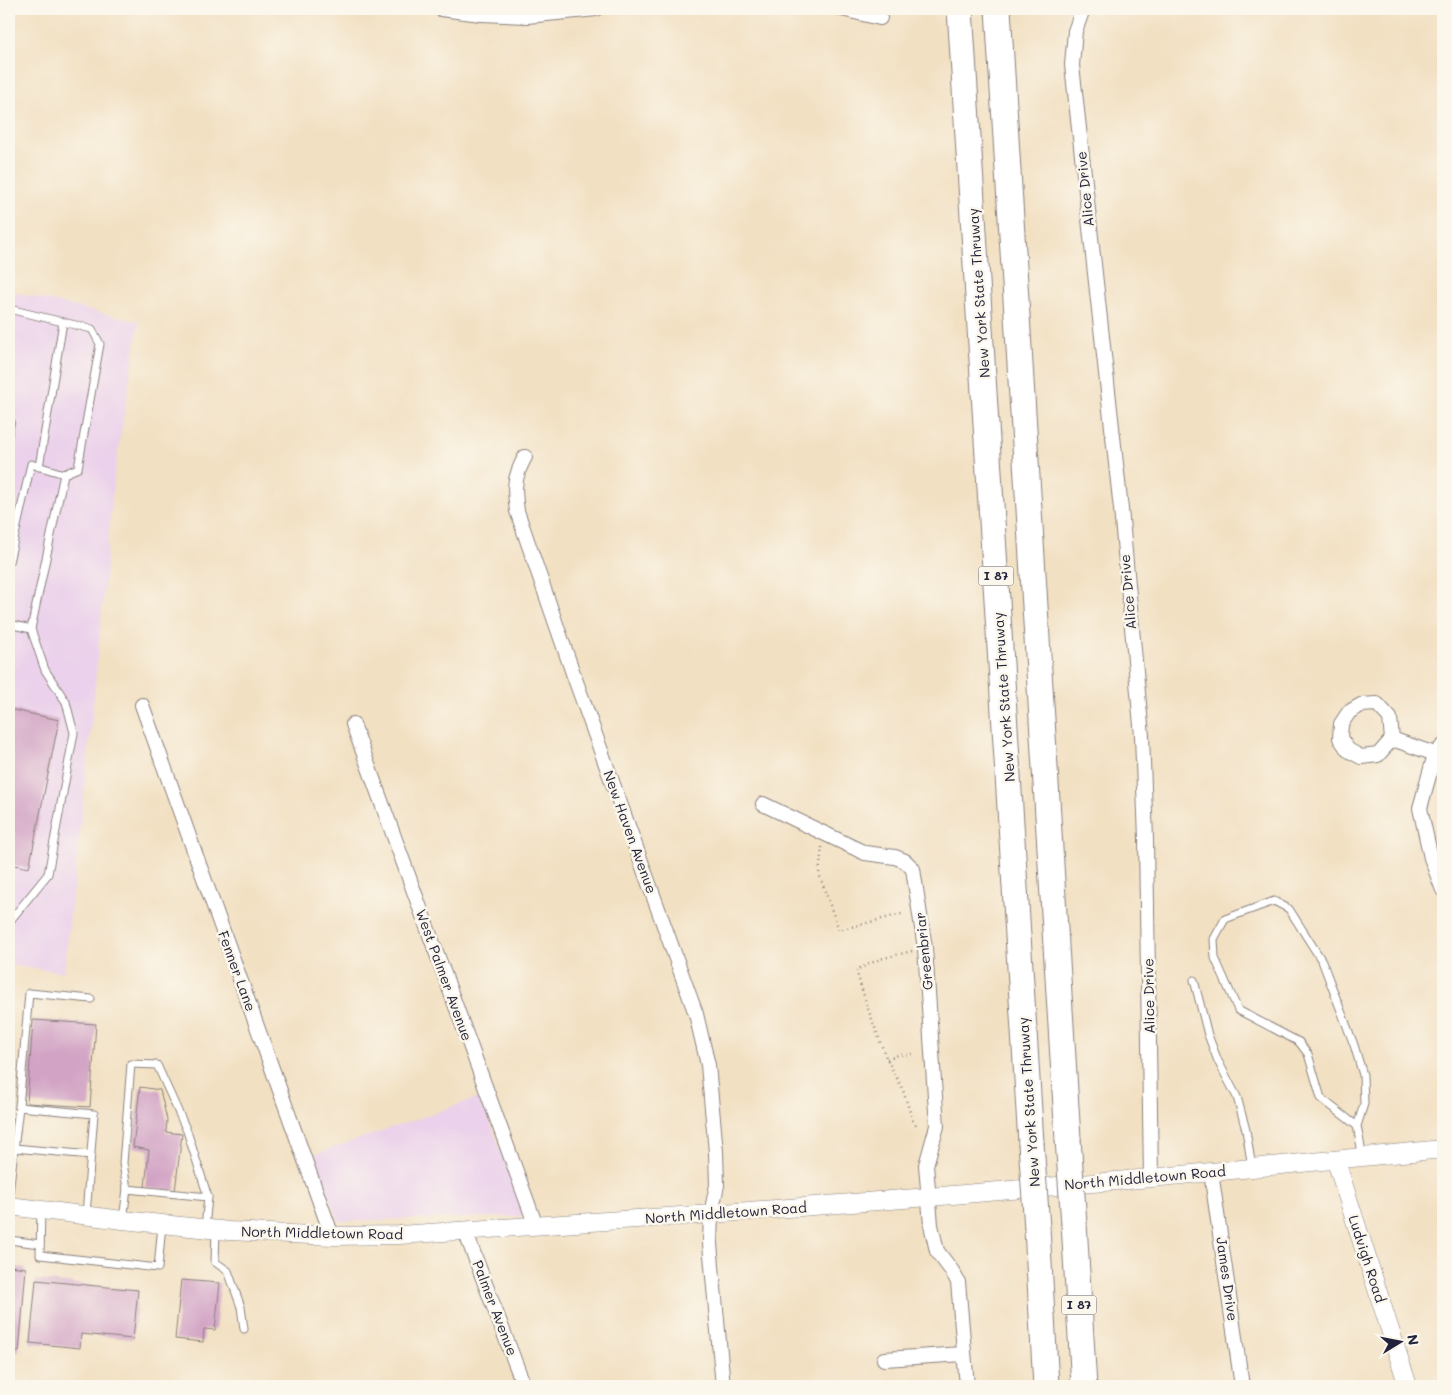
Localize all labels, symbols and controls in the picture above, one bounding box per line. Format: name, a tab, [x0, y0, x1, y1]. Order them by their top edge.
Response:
street label: Alice Drive	[1071, 150, 1098, 228]
street label: New York State Thruway	[963, 208, 994, 379]
street label: Alice Drive	[1115, 553, 1140, 631]
road number: I 87	[978, 566, 1014, 586]
street label: New York State Thruway	[988, 612, 1019, 783]
street label: New Haven Avenue	[599, 768, 662, 896]
street label: West Palmer Avenue	[412, 906, 477, 1043]
street label: Greenbriar	[910, 911, 937, 991]
street label: Fenner Lane	[214, 928, 261, 1014]
street label: Alice Drive	[1138, 958, 1159, 1034]
street label: New York State Thruway	[1013, 1017, 1044, 1188]
street label: North Middletown Road	[1063, 1161, 1227, 1194]
street label: North Middletown Road	[644, 1197, 808, 1228]
street label: Ludvigh Road	[1344, 1213, 1391, 1305]
street label: North Middletown Road	[241, 1222, 403, 1243]
street label: James Drive	[1212, 1236, 1243, 1322]
street label: Palmer Avenue	[469, 1257, 522, 1358]
road number: I 87	[1062, 1296, 1096, 1314]
north arrow	[1374, 1318, 1424, 1368]
text: N	[1403, 1333, 1424, 1347]

